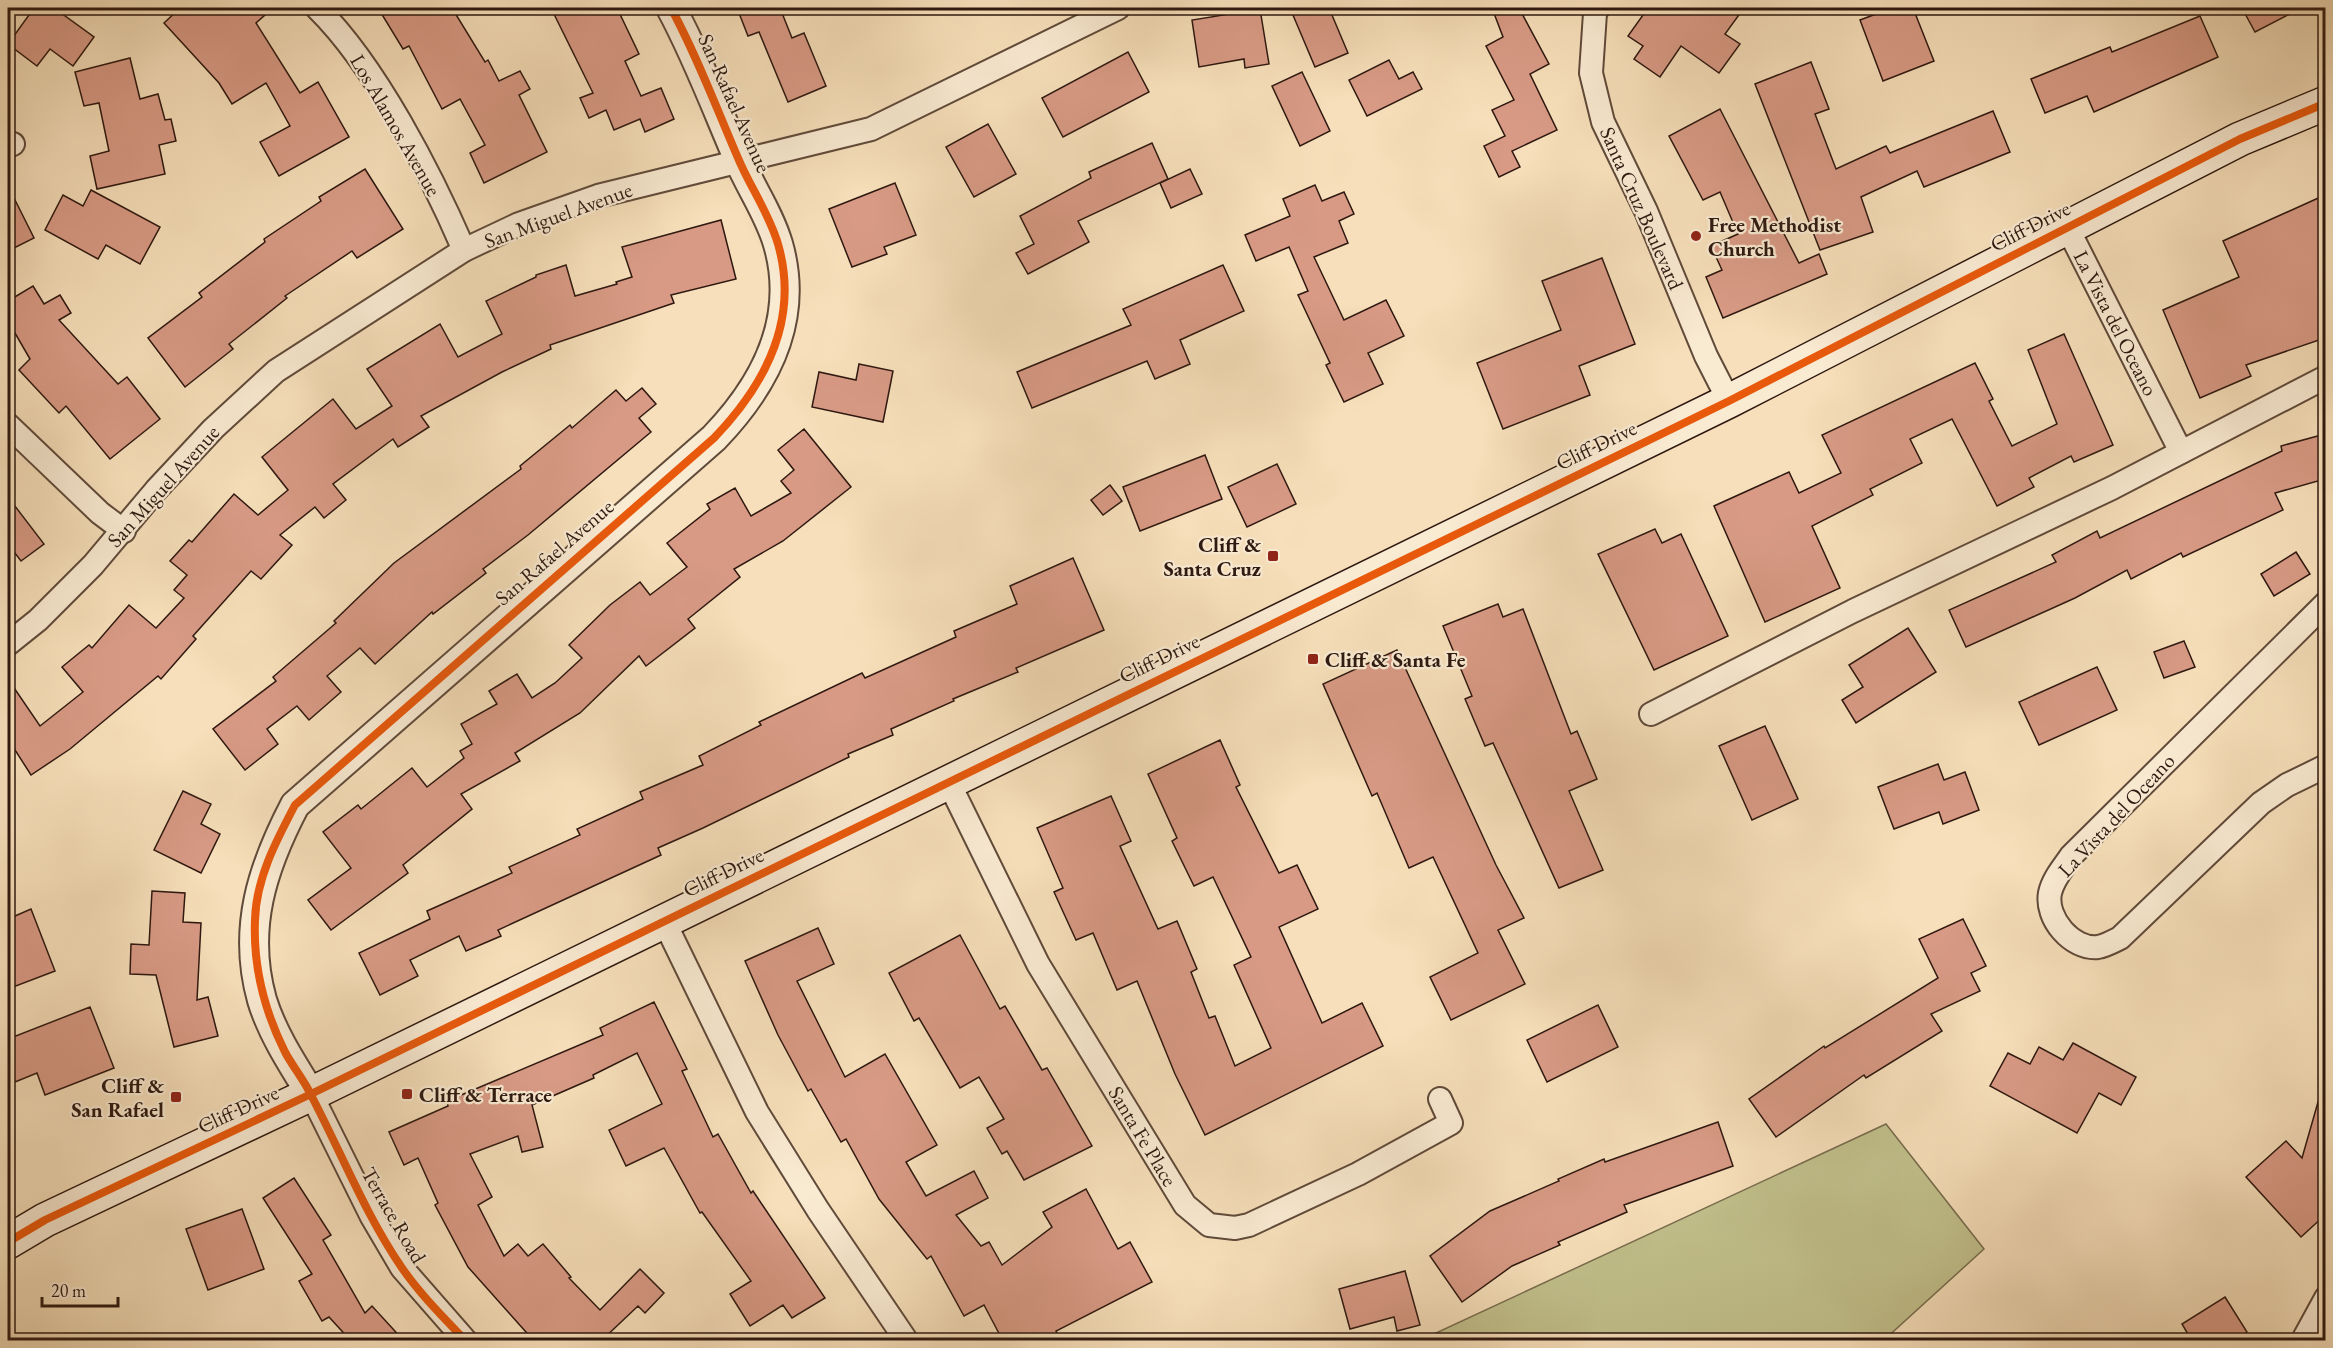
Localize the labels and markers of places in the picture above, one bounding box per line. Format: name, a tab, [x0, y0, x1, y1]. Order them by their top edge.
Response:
place label: Free Methodist Church	[1708, 211, 1841, 262]
marker: Free Methodist Church	[1689, 229, 1703, 243]
place label: Cliff & Santa Cruz	[1164, 531, 1261, 582]
marker: Cliff & Santa Cruz	[1266, 549, 1280, 563]
place label: Cliff & Santa Fe	[1325, 646, 1466, 673]
marker: Cliff & Santa Fe	[1306, 652, 1320, 666]
place label: Cliff & San Rafael	[71, 1072, 164, 1123]
place label: Cliff & Terrace	[419, 1081, 552, 1108]
marker: Cliff & Terrace	[400, 1087, 414, 1101]
marker: Cliff & San Rafael	[169, 1090, 183, 1104]

